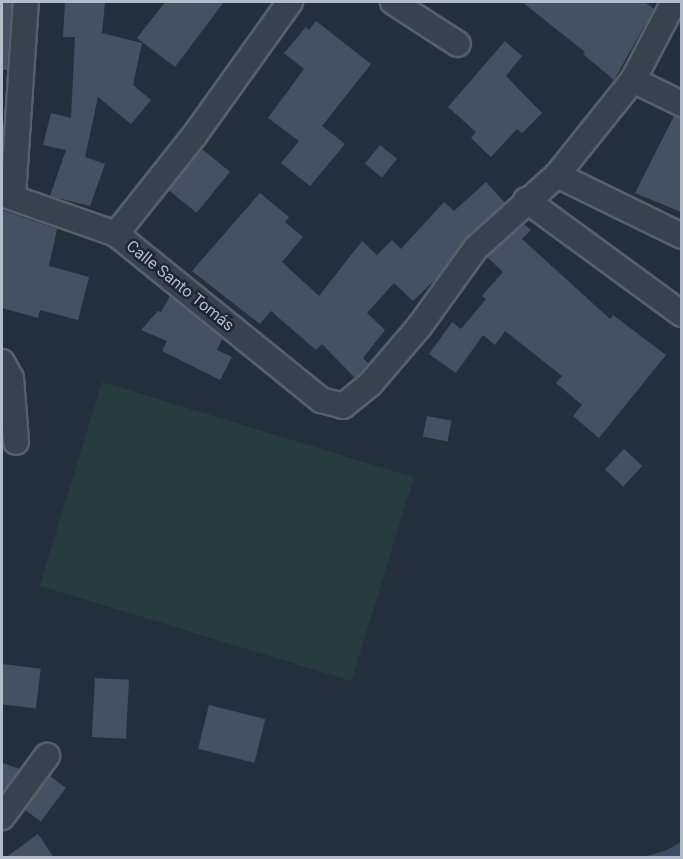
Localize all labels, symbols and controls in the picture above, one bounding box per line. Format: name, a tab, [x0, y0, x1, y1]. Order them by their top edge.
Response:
street label: Calle Santo Tomás	[122, 237, 238, 335]

